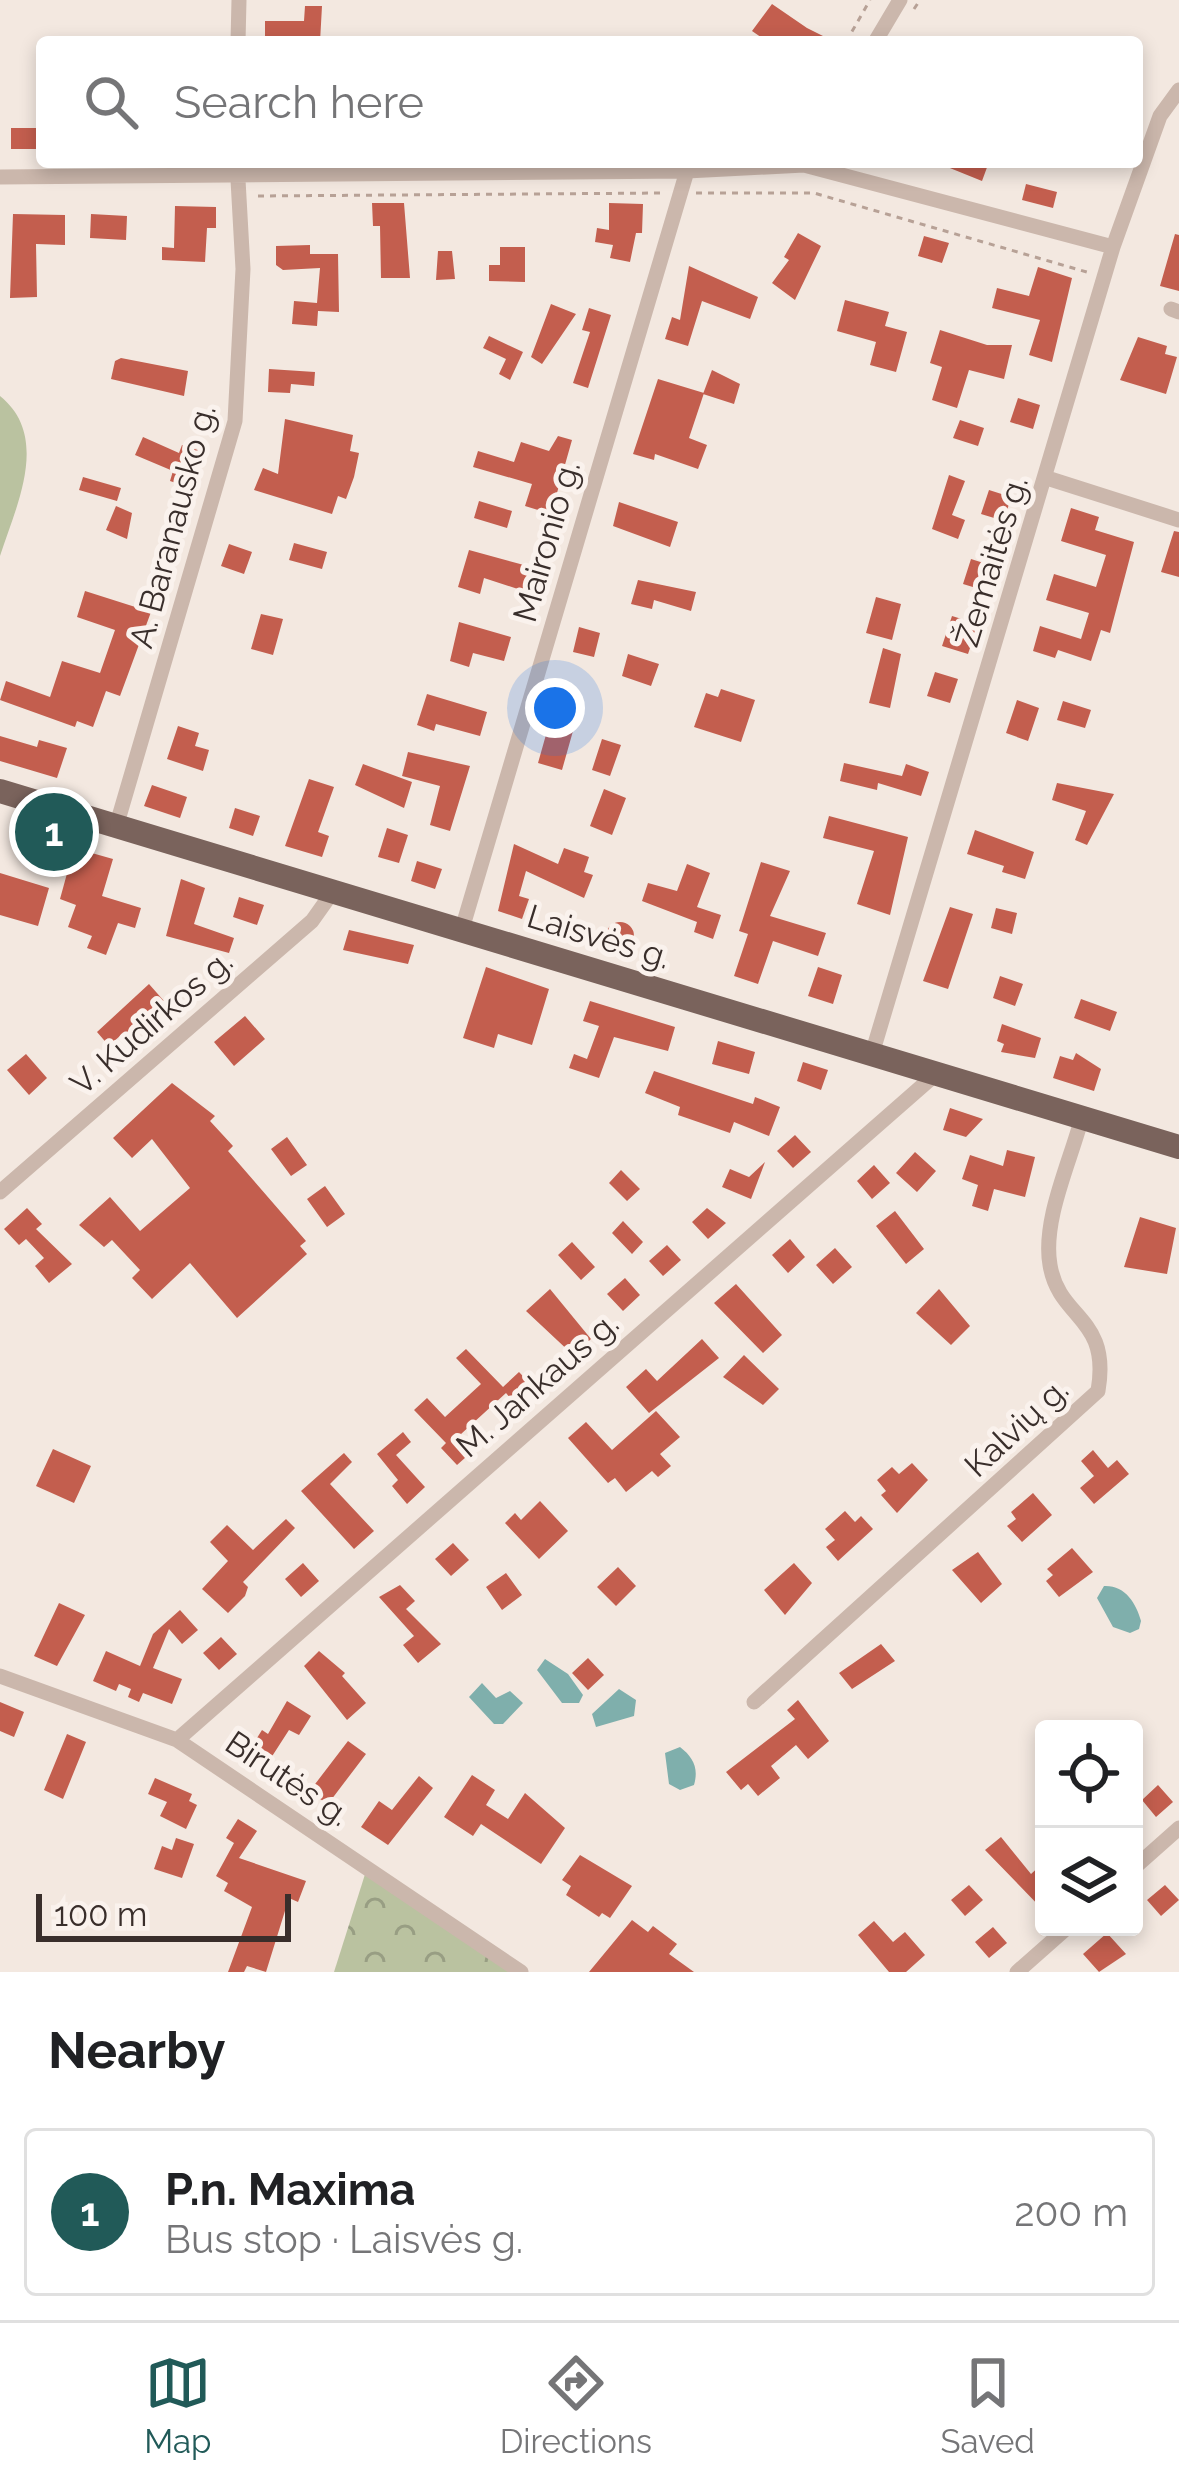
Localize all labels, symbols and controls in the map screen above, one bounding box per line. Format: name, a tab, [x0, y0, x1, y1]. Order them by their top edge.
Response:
search box	[36, 36, 1143, 168]
icon: search	[78, 69, 144, 135]
text: Search here	[174, 76, 424, 129]
street label: A. Baranausko g.	[121, 400, 224, 652]
street label: Maironio g.	[505, 456, 588, 626]
street label: Žemaitės g.	[946, 471, 1036, 651]
your location	[525, 678, 585, 738]
pin: 1	[15, 787, 93, 877]
street label: Laisvės g.	[523, 896, 675, 977]
street label: V. Kudirkos g.	[63, 942, 240, 1103]
street label: M. Jankaus g.	[448, 1304, 626, 1465]
street label: Kalvių g.	[957, 1370, 1076, 1485]
map controls	[1035, 1720, 1143, 1936]
button: locate	[1035, 1720, 1143, 1828]
street label: Birutės g.	[218, 1723, 357, 1834]
button: layers	[1035, 1828, 1143, 1936]
scale bar	[36, 1888, 291, 1941]
text: 100 m	[54, 1895, 147, 1934]
text: Nearby	[48, 2020, 225, 2080]
text: P.n. Maxima	[165, 2163, 415, 2216]
text: 1	[80, 2189, 100, 2235]
text: 200 m	[1014, 2189, 1128, 2235]
text: Bus stop · Laisvės g.	[165, 2216, 523, 2262]
tab: Map	[144, 2350, 211, 2461]
tab: Directions	[500, 2350, 652, 2461]
tab: Saved	[940, 2350, 1035, 2461]

